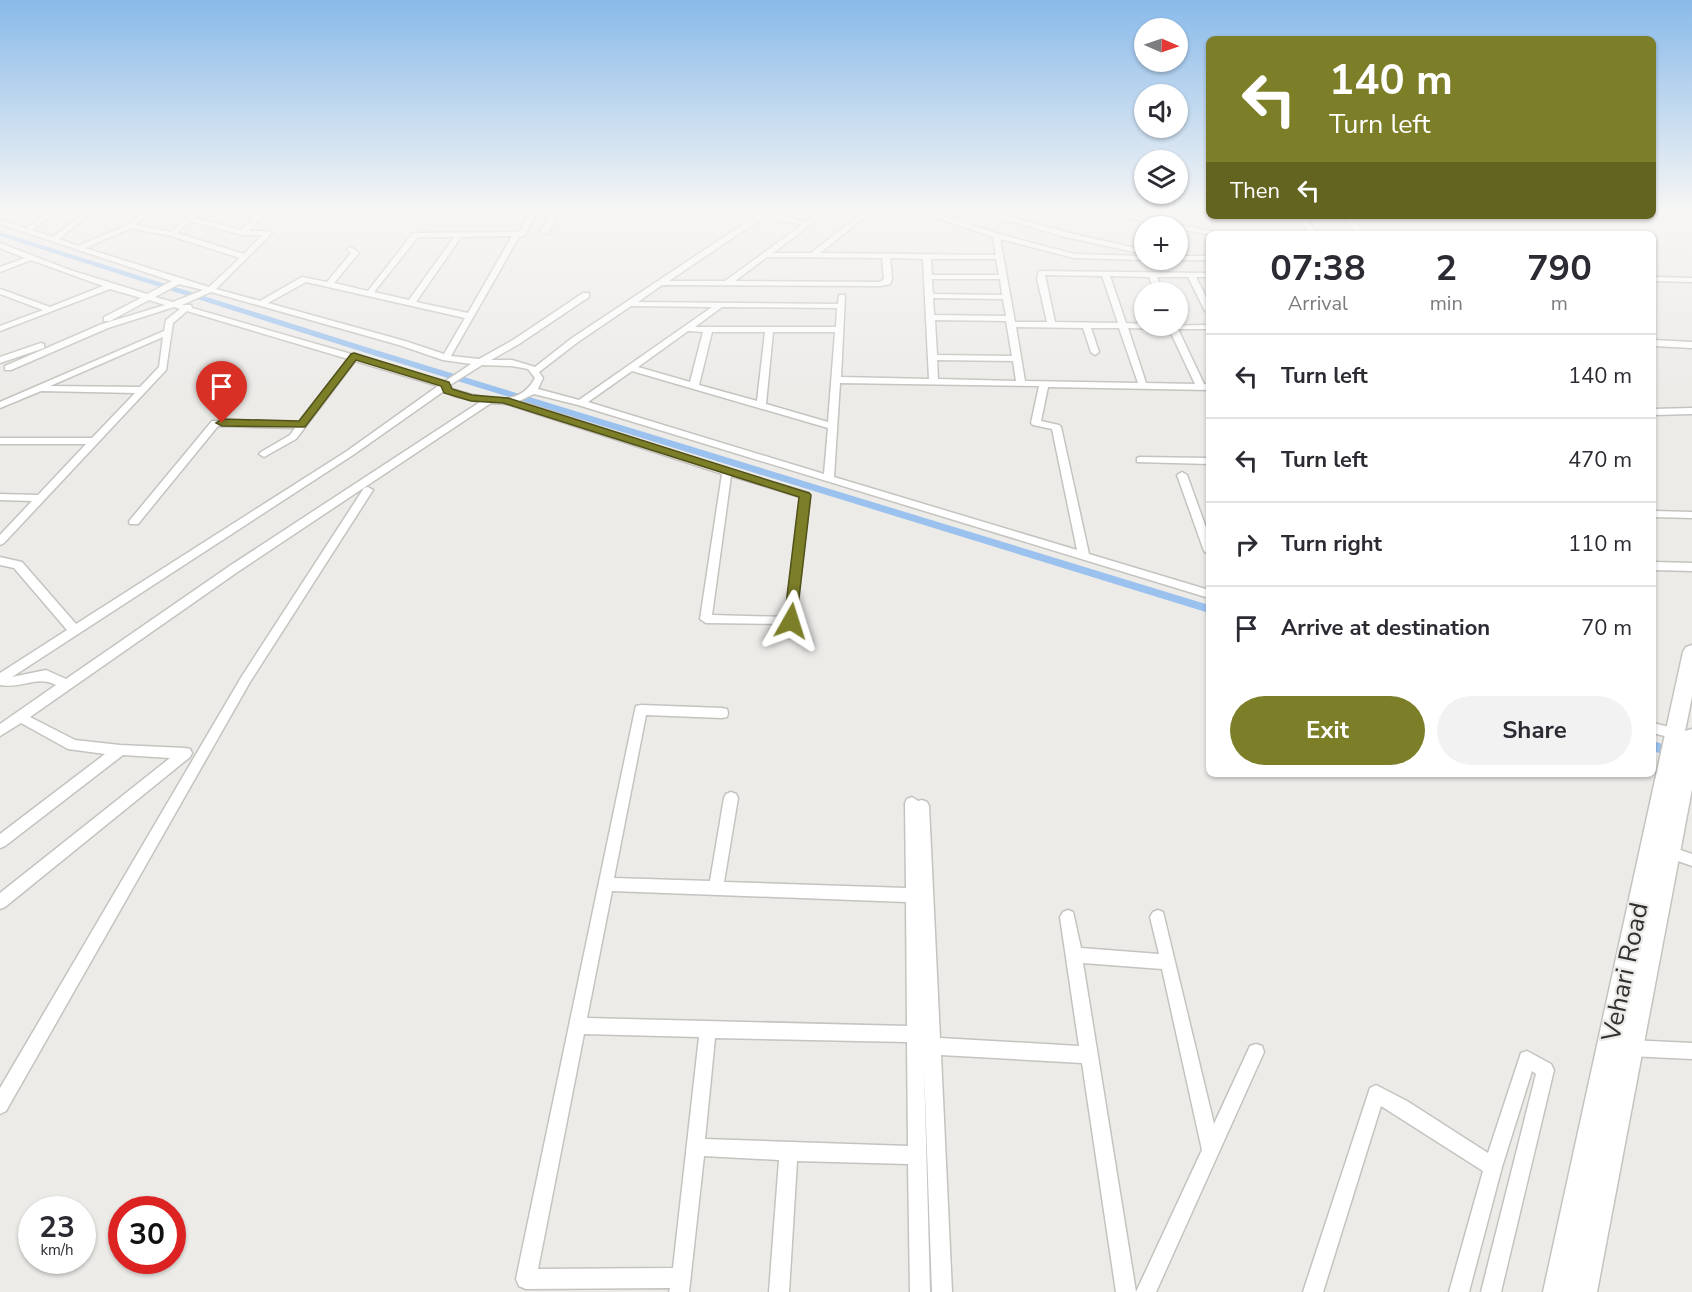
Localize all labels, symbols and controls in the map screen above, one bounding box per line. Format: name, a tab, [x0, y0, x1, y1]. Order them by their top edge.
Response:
north arrow	[1134, 18, 1188, 72]
map controls	[1134, 18, 1188, 336]
text: 140 m	[1329, 52, 1453, 109]
icon: left	[1230, 60, 1308, 138]
button: sound	[1134, 84, 1188, 138]
text: Turn left	[1329, 106, 1430, 143]
button: layers	[1134, 150, 1188, 204]
icon: left	[1292, 174, 1325, 207]
text: Then	[1230, 176, 1280, 206]
button: +	[1134, 216, 1188, 270]
text: 07:38	[1270, 244, 1366, 293]
text: 2	[1435, 244, 1457, 293]
text: 790	[1527, 244, 1592, 293]
button: −	[1134, 282, 1188, 336]
text: Arrival	[1288, 290, 1348, 317]
text: min	[1430, 290, 1463, 317]
text: m	[1551, 290, 1568, 317]
icon: left	[1230, 360, 1263, 393]
pin	[196, 361, 247, 423]
text: Turn left	[1281, 361, 1368, 391]
text: 140 m	[1568, 361, 1632, 391]
icon: arrive	[205, 370, 238, 403]
icon: left	[1230, 444, 1263, 477]
text: Turn left	[1281, 445, 1368, 475]
text: 470 m	[1568, 445, 1632, 475]
icon: right	[1230, 528, 1263, 561]
text: Turn right	[1281, 529, 1382, 559]
text: 110 m	[1568, 529, 1632, 559]
position arrow	[759, 589, 823, 653]
icon: arrive	[1230, 612, 1263, 645]
text: Arrive at destination	[1281, 613, 1490, 643]
text: 70 m	[1581, 613, 1632, 643]
button: Exit	[1230, 696, 1425, 765]
button: Share	[1437, 696, 1632, 765]
street label: Vehari Road	[1593, 899, 1657, 1046]
speed limit sign: 30	[108, 1196, 186, 1274]
text: 23	[39, 1207, 75, 1248]
text: km/h	[40, 1240, 74, 1260]

